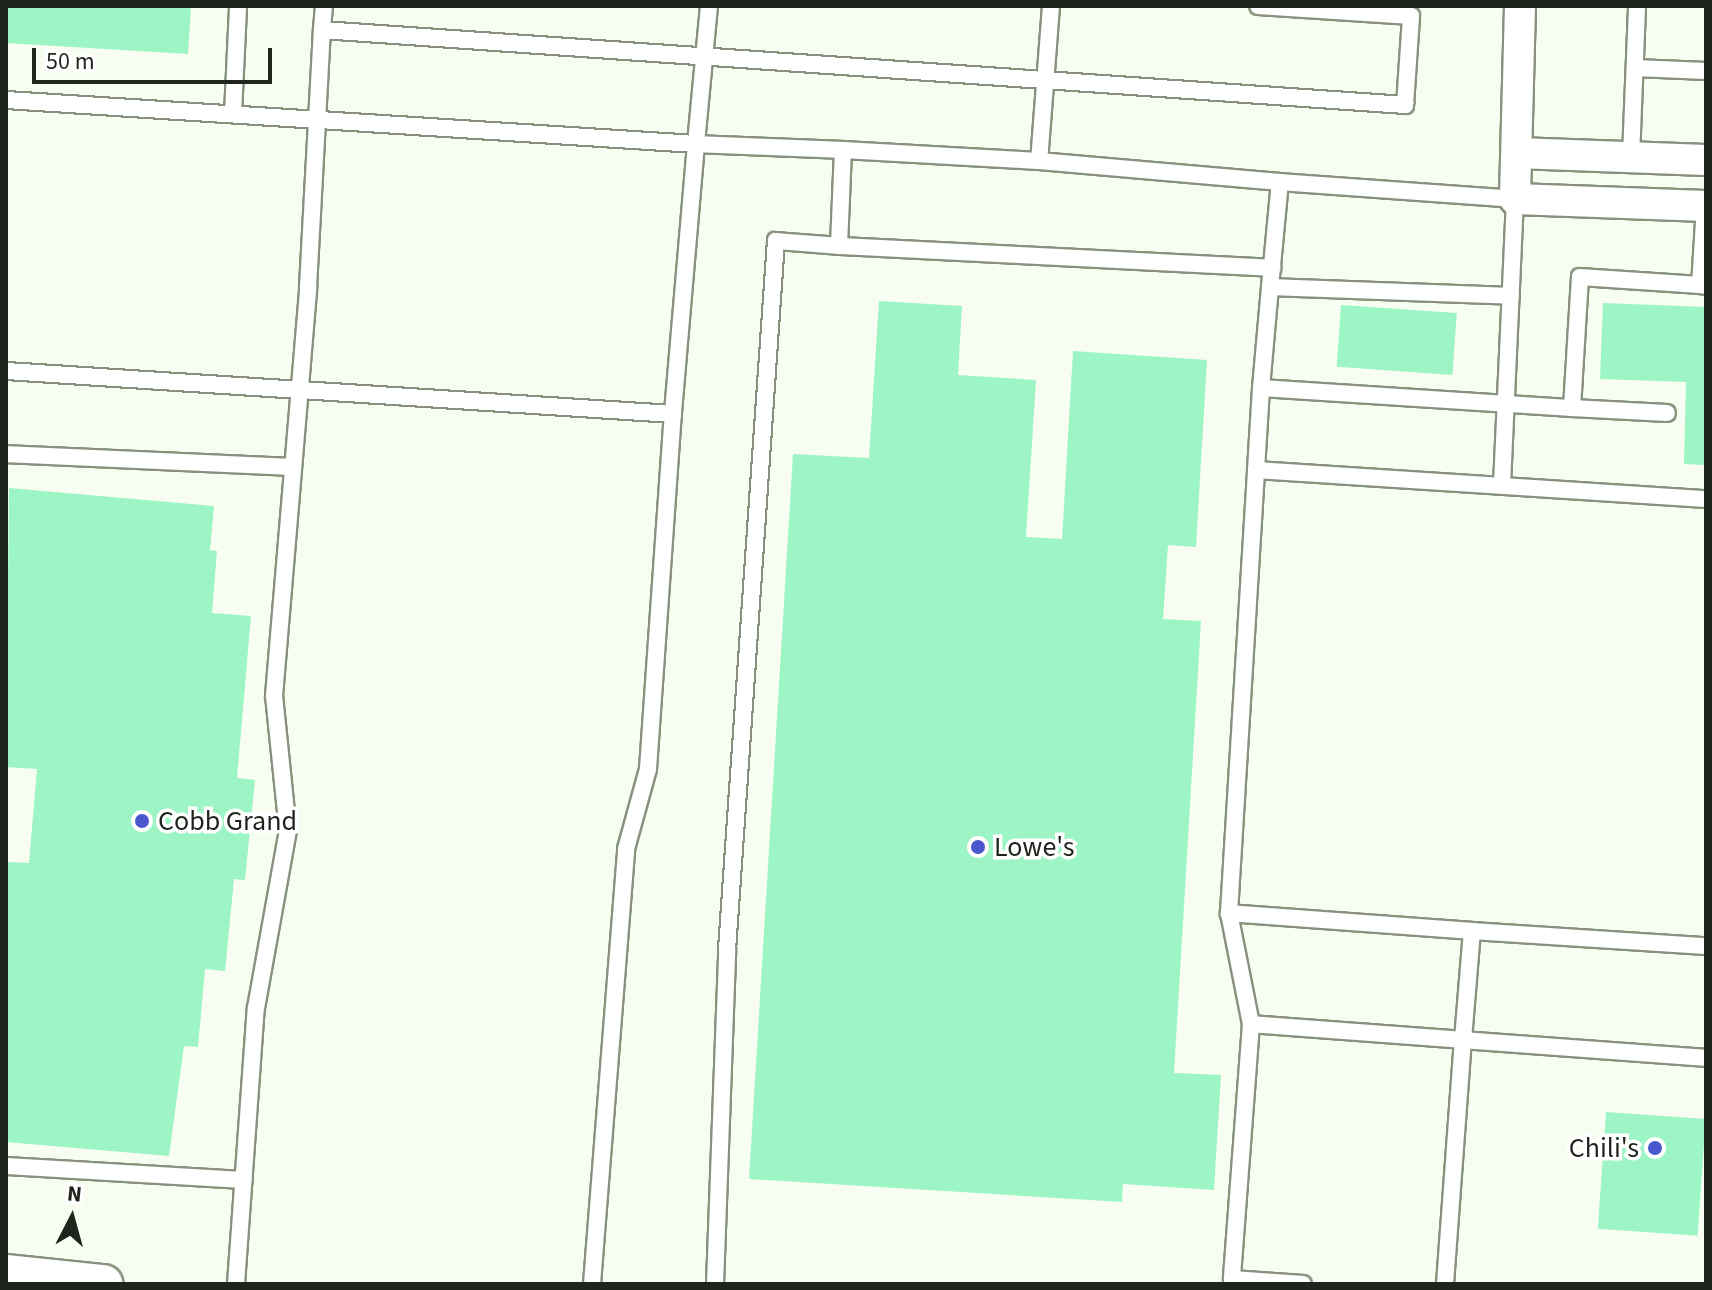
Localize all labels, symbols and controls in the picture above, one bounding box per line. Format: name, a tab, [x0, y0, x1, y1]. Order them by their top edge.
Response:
scale bar	[36, 32, 276, 82]
text: 50 m	[46, 44, 95, 79]
place label: Cobb Grand	[158, 804, 297, 838]
marker: Cobb Grand	[133, 812, 151, 830]
place label: Lowe's	[994, 830, 1074, 864]
marker: Lowe's	[969, 838, 987, 856]
place label: Chili's	[1569, 1131, 1639, 1165]
marker: Chili's	[1646, 1139, 1664, 1157]
text: N	[66, 1177, 83, 1211]
north arrow	[32, 1178, 112, 1258]

